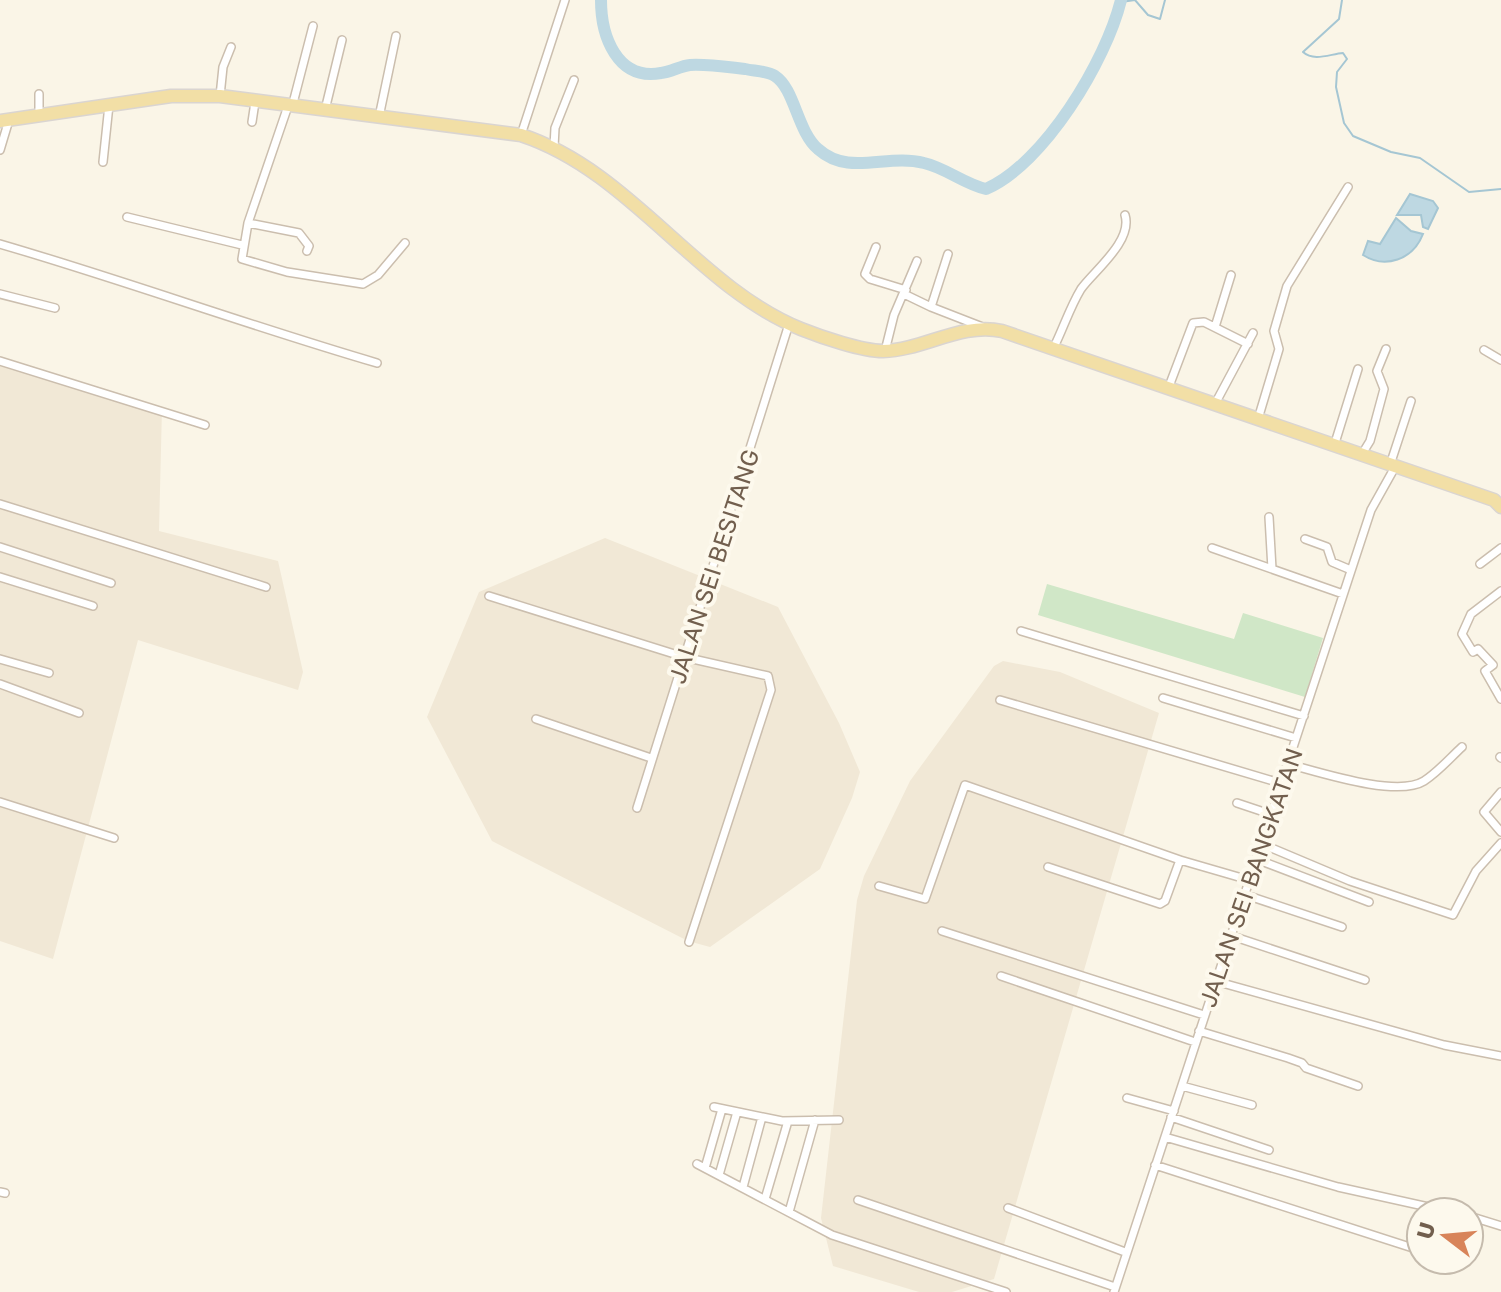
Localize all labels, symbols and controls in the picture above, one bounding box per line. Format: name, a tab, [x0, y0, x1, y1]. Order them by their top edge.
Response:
street label: JALAN SEI BESITANG	[661, 445, 765, 687]
street label: JALAN SEI BANGKATAN	[1192, 744, 1308, 1010]
north arrow	[1405, 1196, 1485, 1276]
text: U	[1410, 1219, 1440, 1242]

